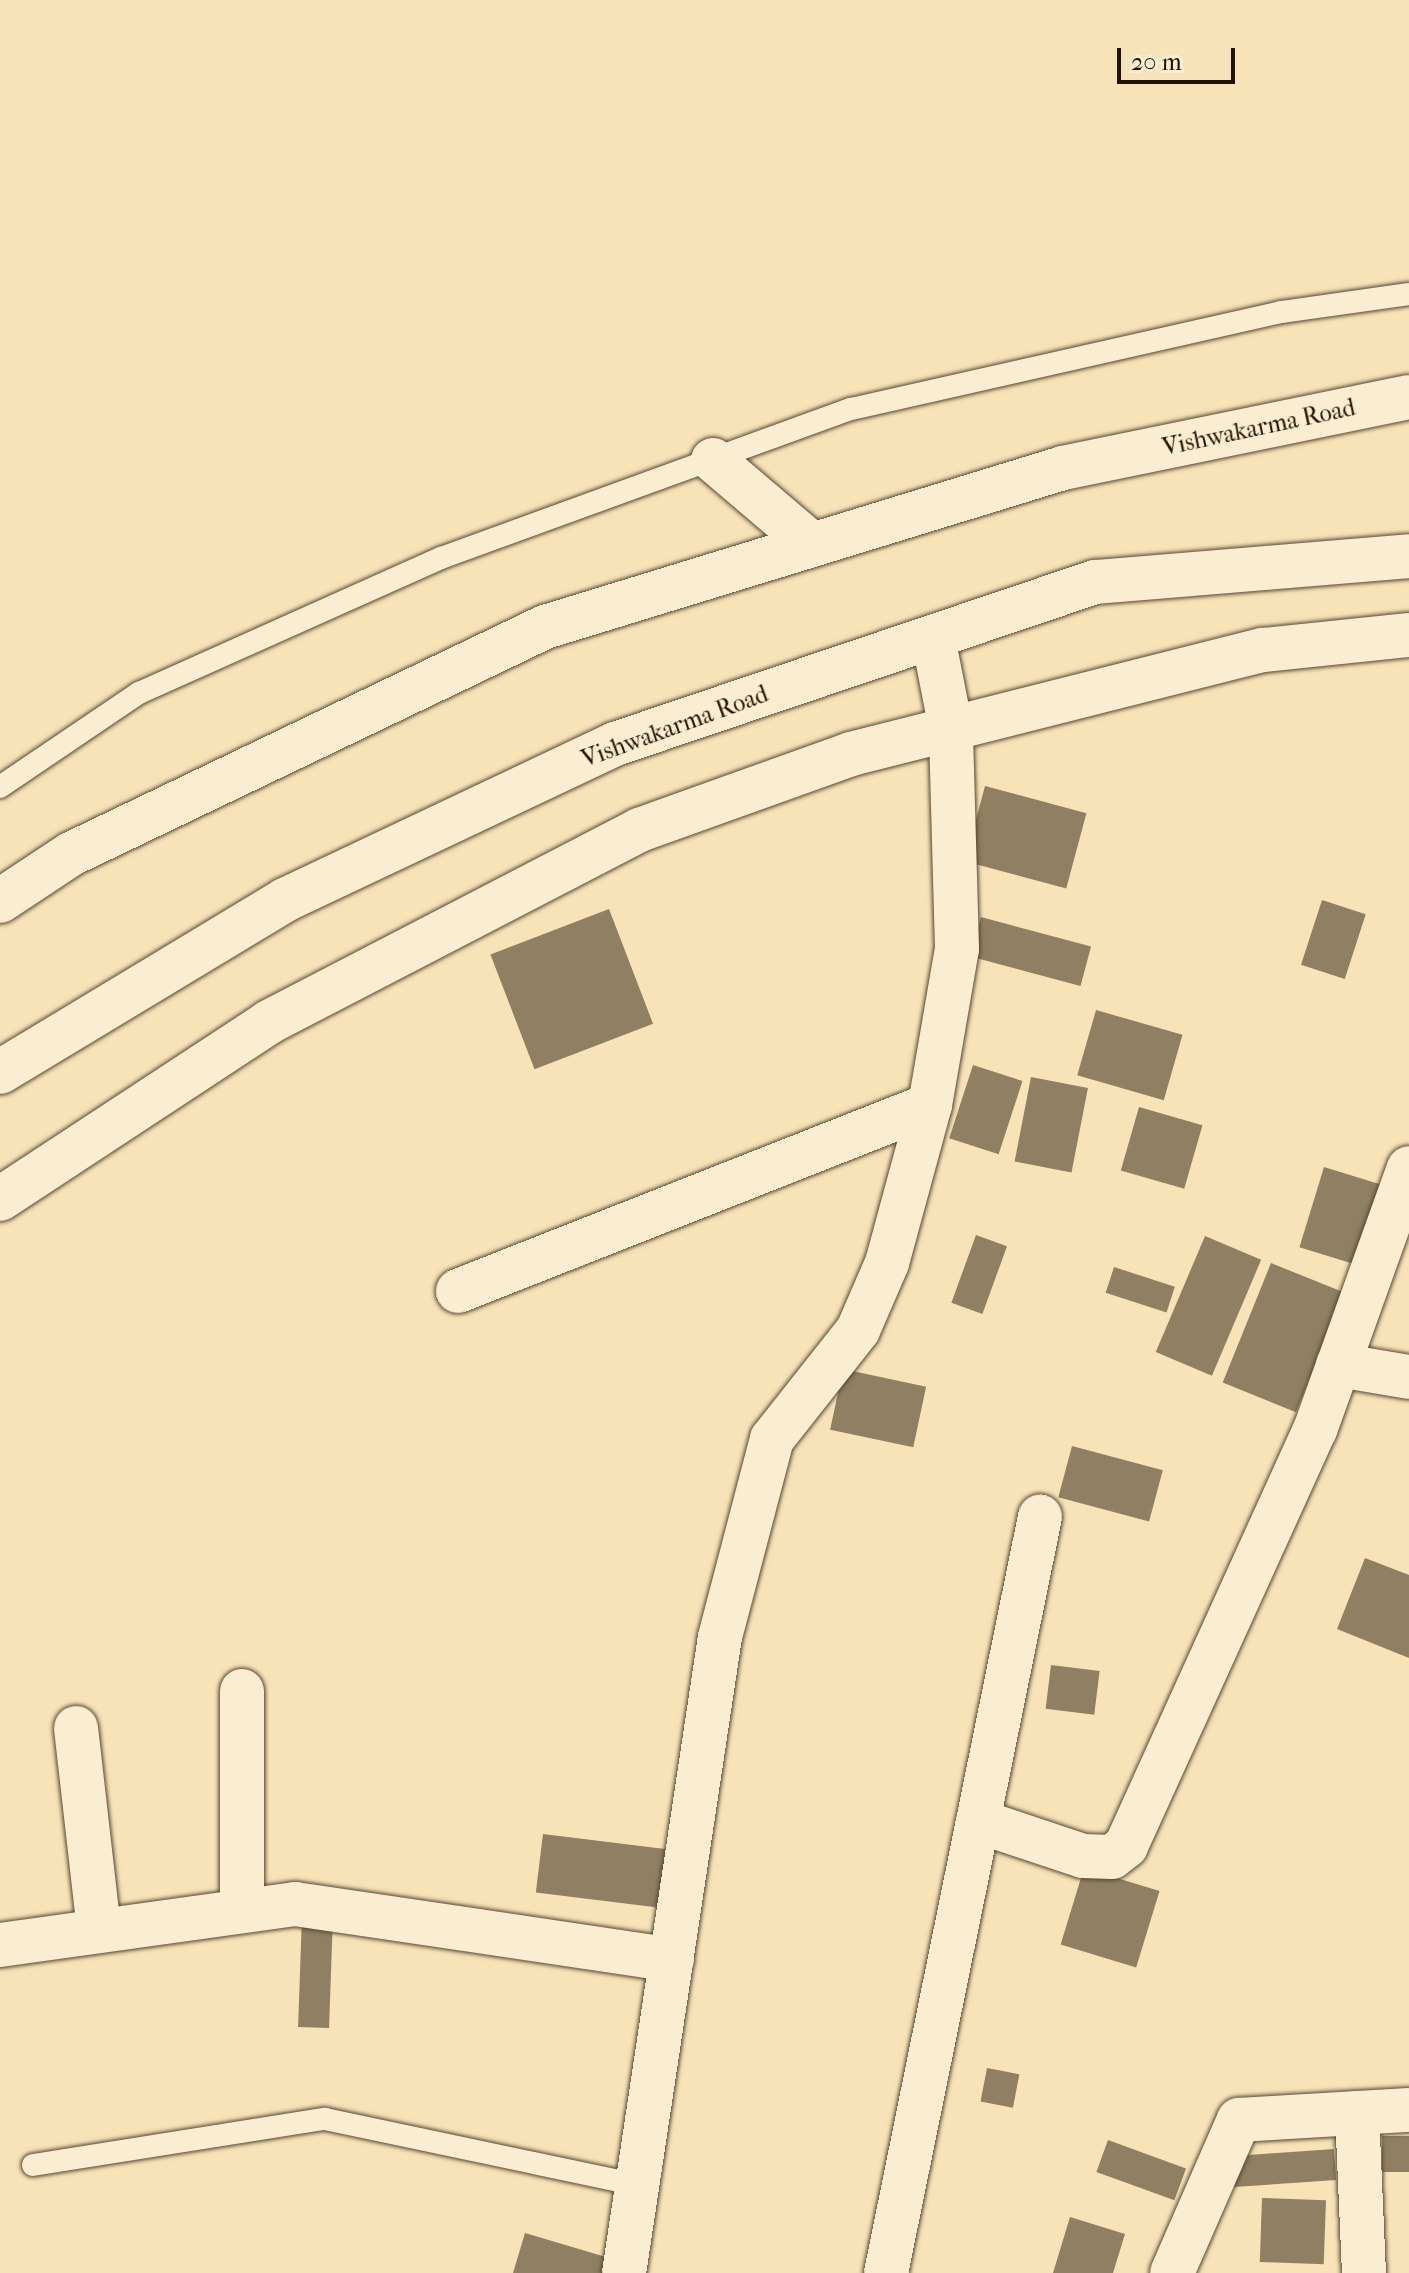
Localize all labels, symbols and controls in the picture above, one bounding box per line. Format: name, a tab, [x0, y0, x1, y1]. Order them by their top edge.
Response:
scale bar	[1121, 32, 1239, 82]
text: 20 m	[1131, 48, 1182, 76]
street label: Vishwakarma Road	[1160, 394, 1358, 462]
street label: Vishwakarma Road	[578, 680, 772, 774]

